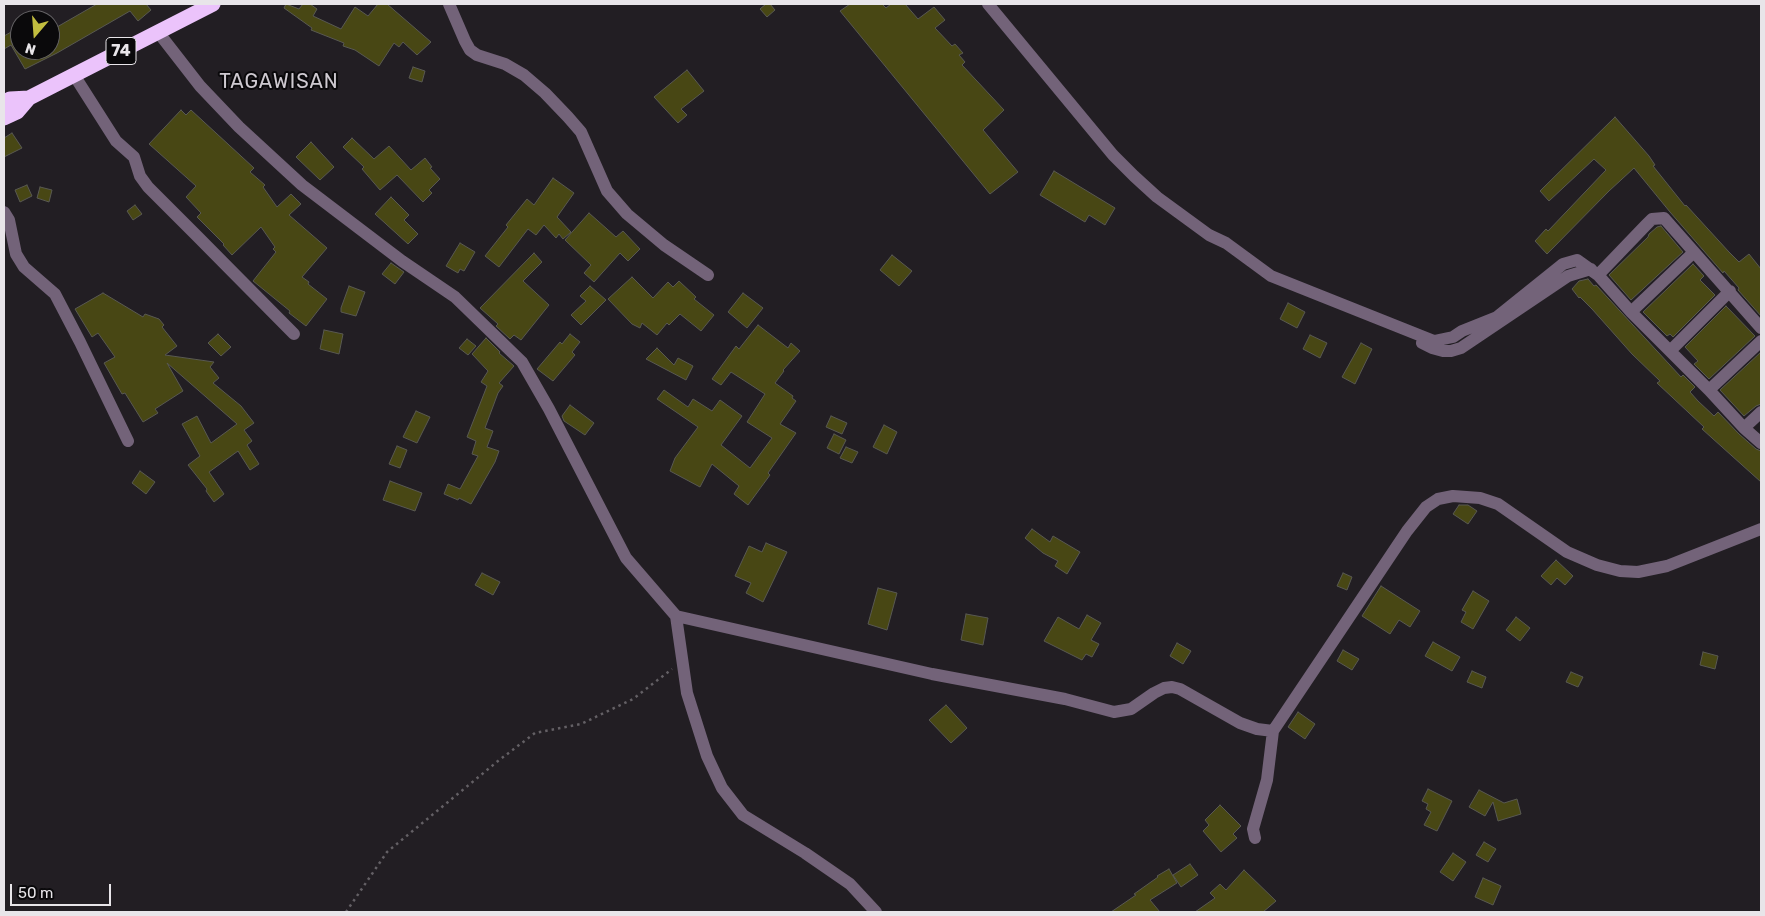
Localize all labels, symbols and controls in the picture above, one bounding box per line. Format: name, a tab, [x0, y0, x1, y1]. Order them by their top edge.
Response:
north arrow	[10, 10, 60, 60]
road number: 74	[106, 37, 136, 64]
text: N	[23, 39, 38, 58]
district label: TAGAWISAN	[218, 70, 340, 94]
scale bar	[12, 874, 114, 906]
text: 50 m	[18, 884, 53, 902]

